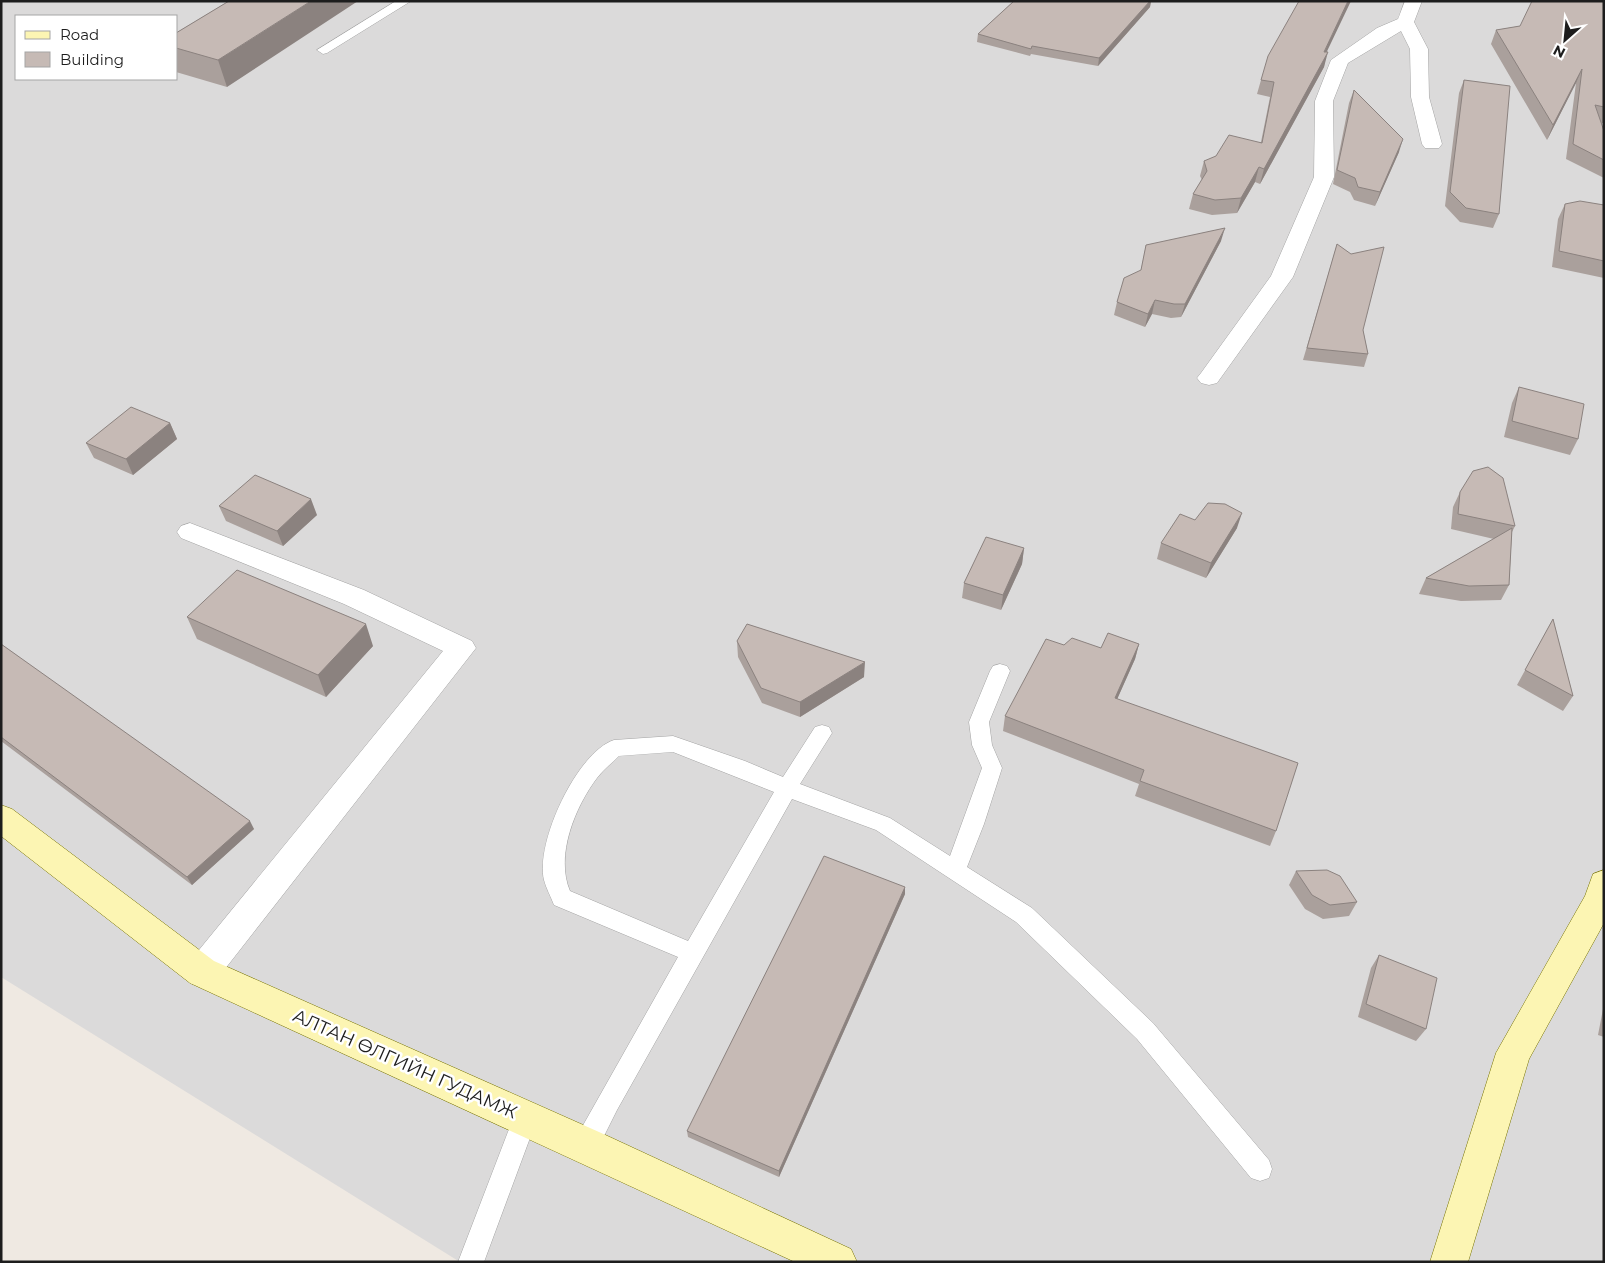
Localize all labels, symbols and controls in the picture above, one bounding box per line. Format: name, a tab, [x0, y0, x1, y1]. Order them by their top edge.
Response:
legend	[15, 15, 178, 80]
north arrow	[1540, 15, 1590, 65]
text: Road	[60, 25, 99, 44]
text: N	[1550, 41, 1568, 62]
text: Building	[60, 50, 124, 69]
street label: АЛТАН ӨЛГИЙН ГУДАМЖ	[289, 1004, 521, 1124]

